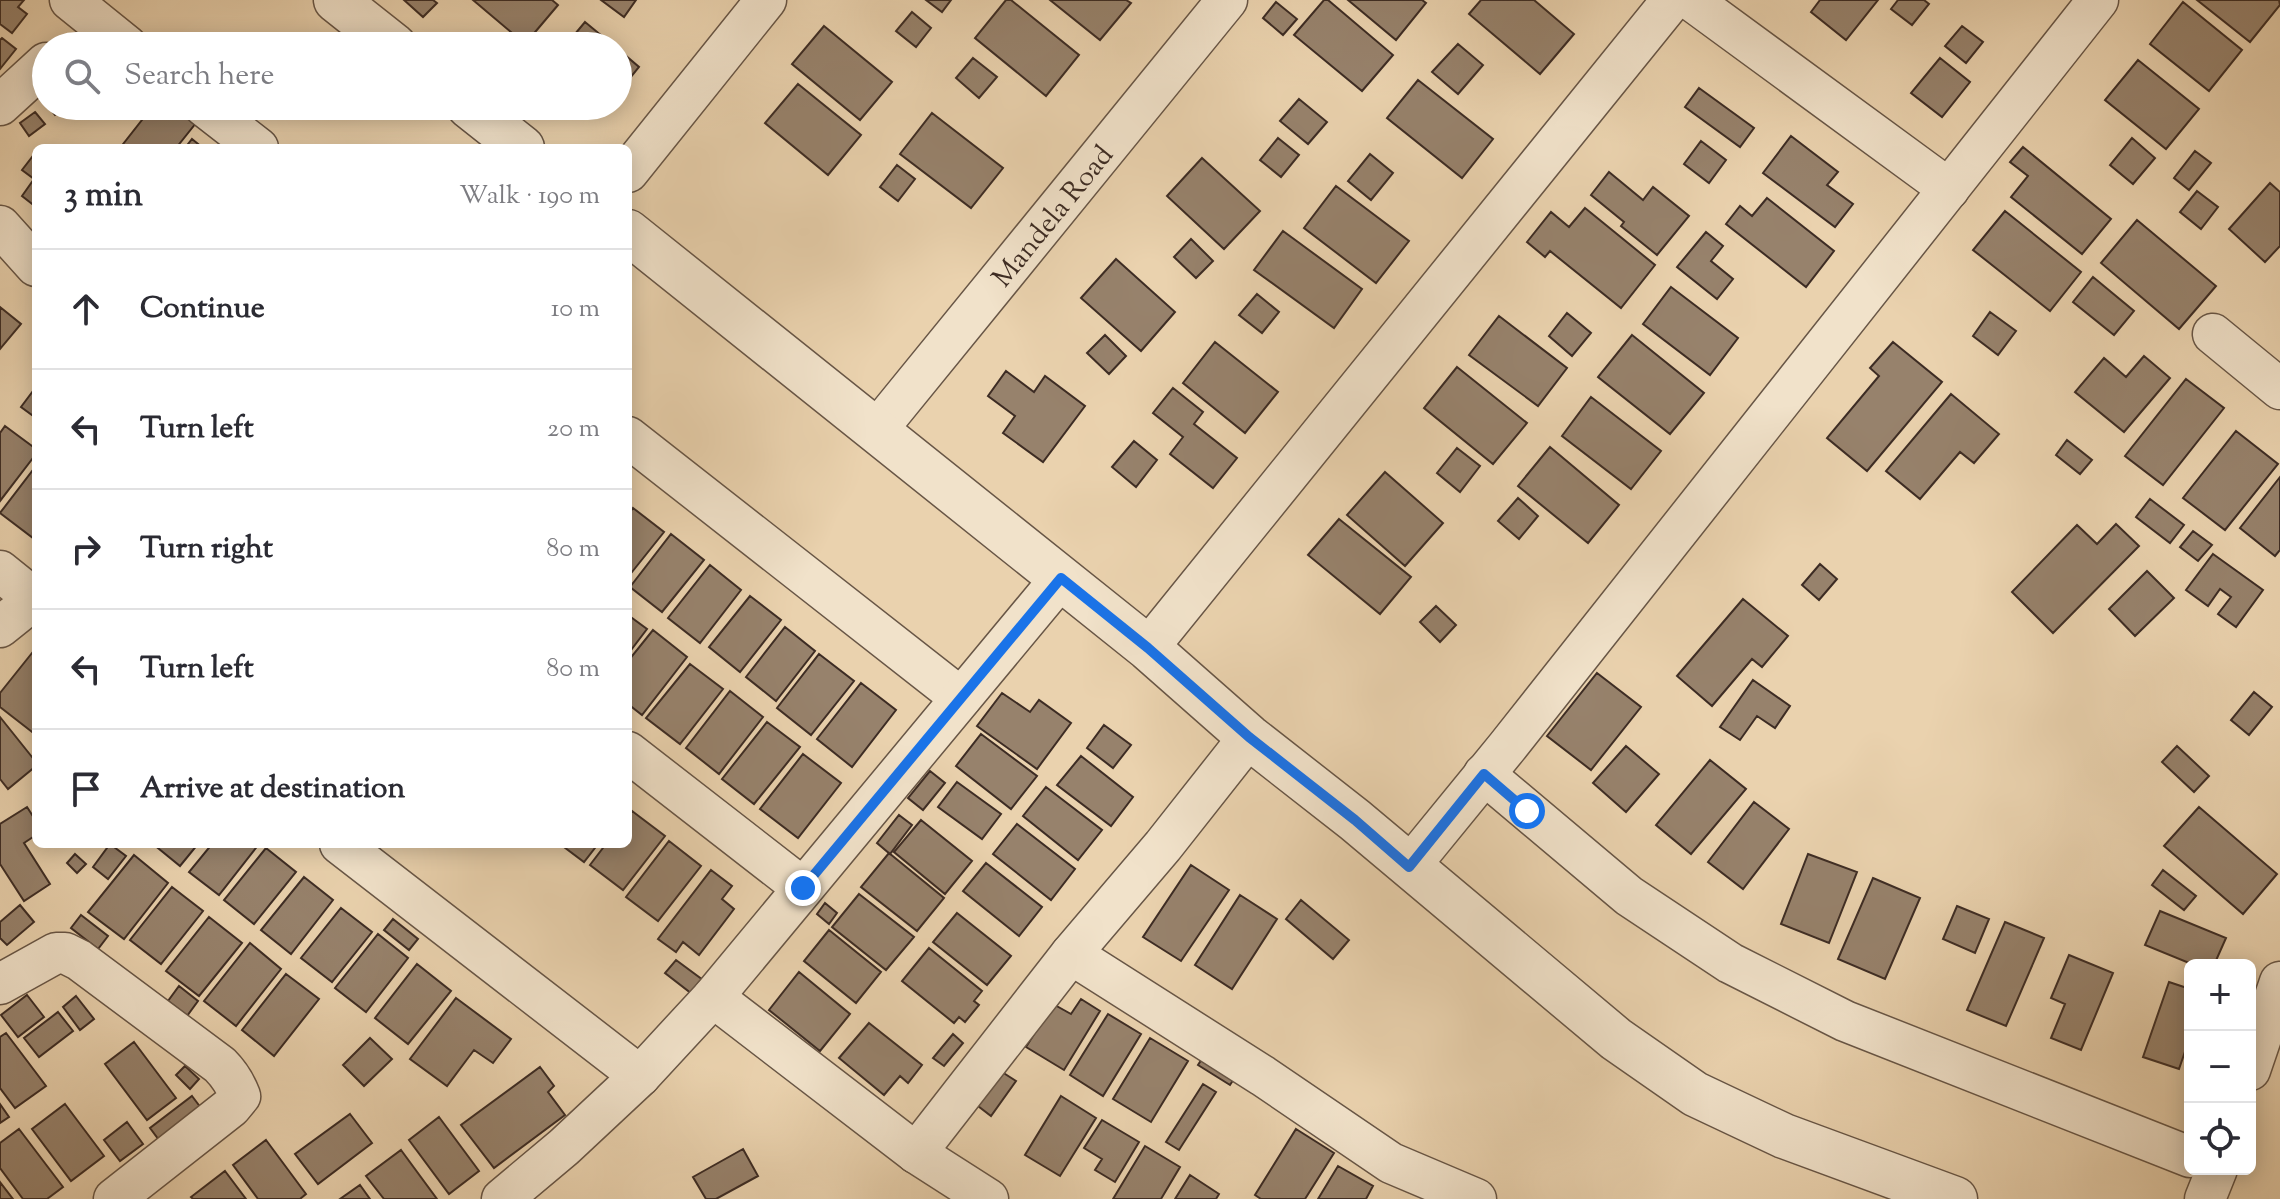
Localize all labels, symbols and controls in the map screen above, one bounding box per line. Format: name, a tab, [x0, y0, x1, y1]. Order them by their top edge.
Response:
search box	[32, 32, 632, 120]
icon: search	[60, 54, 104, 98]
text: Search here	[124, 55, 274, 98]
street label: Mandela Road	[984, 137, 1124, 297]
text: 3 min	[64, 172, 143, 221]
text: Walk · 190 m	[459, 178, 600, 215]
icon: ahead	[64, 287, 108, 331]
text: Continue	[140, 288, 265, 331]
text: 10 m	[551, 291, 600, 328]
icon: left	[64, 407, 108, 451]
text: Turn left	[140, 408, 254, 451]
text: 20 m	[547, 411, 600, 448]
icon: right	[64, 527, 108, 571]
text: Turn right	[140, 528, 273, 571]
text: 80 m	[546, 531, 600, 568]
icon: left	[64, 647, 108, 691]
text: Turn left	[140, 648, 254, 691]
text: 80 m	[546, 651, 600, 688]
icon: arrive	[64, 767, 108, 811]
text: Arrive at destination	[140, 768, 405, 811]
route start	[1509, 793, 1545, 829]
route end	[785, 870, 821, 906]
map controls	[2184, 959, 2256, 1175]
button: +	[2184, 959, 2256, 1031]
button: −	[2184, 1031, 2256, 1103]
button: locate	[2184, 1103, 2256, 1175]

